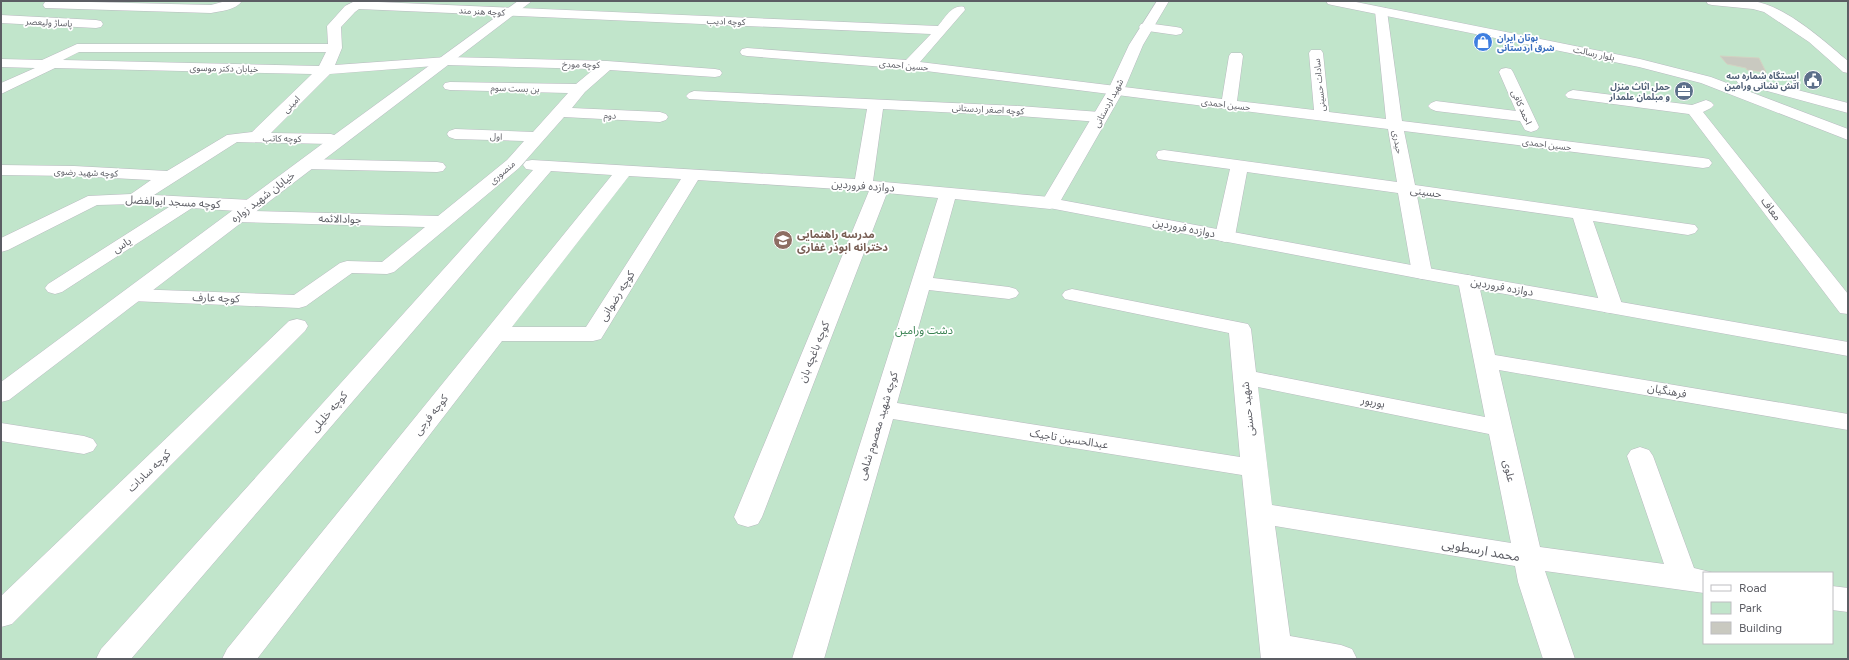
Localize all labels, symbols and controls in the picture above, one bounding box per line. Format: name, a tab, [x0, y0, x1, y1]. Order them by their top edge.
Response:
street label: کوچه هنر مند	[458, 4, 506, 19]
street label: پاساژ ولیعصر	[24, 15, 73, 30]
street label: کوچه ادیب	[706, 15, 746, 28]
shop icon: بوتان ایران شرق اردستانی	[1472, 31, 1494, 53]
place label: بوتان ایران شرق اردستانی	[1497, 32, 1555, 54]
street label: بلوار رسالت	[1572, 43, 1616, 64]
street label: حسین احمدی	[879, 57, 929, 73]
street label: کوچه مورخ	[562, 58, 600, 72]
street label: سادات حسینی	[1311, 58, 1327, 112]
street label: خیابان دکتر موسوی	[189, 62, 259, 75]
public building icon: ایستگاه شماره سه آتش نشانی ورامین	[1802, 69, 1824, 91]
place label: ایستگاه شماره سه آتش نشانی ورامین	[1725, 70, 1800, 92]
street label: شهید اردستانی	[1091, 77, 1126, 130]
office icon: حمل اثاث منزل و مبلمان علمدار	[1673, 80, 1695, 102]
place label: حمل اثاث منزل و مبلمان علمدار	[1608, 81, 1671, 103]
street label: بن بست سوم	[490, 82, 540, 96]
street label: احمد کافی	[1510, 88, 1534, 126]
street label: امینی	[280, 93, 302, 115]
street label: حسین احمدی	[1201, 96, 1251, 113]
street label: کوچه اصغر اردستانی	[952, 102, 1025, 117]
street label: دوم	[603, 109, 617, 123]
street label: حیدری	[1390, 129, 1405, 155]
street label: اول	[490, 130, 502, 143]
street label: کوچه کاتب	[263, 132, 302, 145]
street label: حسین احمدی	[1522, 136, 1572, 153]
street label: منصوری	[487, 158, 518, 187]
street label: کوچه شهید رضوی	[54, 165, 119, 180]
street label: خیابان شهید زواره	[228, 168, 298, 225]
street label: دوازده فروردین	[831, 177, 895, 195]
street label: حسینی	[1409, 183, 1443, 201]
street label: کوچه مسجد ابوالفضل	[125, 193, 221, 212]
street label: معاف	[1758, 195, 1784, 223]
street label: جوادالائمه	[318, 212, 362, 226]
street label: دوازده فروردین	[1152, 216, 1216, 240]
place label: مدرسه راهنمایی دخترانه ابوذر غفاری	[797, 228, 888, 254]
school or university icon: مدرسه راهنمایی دخترانه ابوذر غفاری	[772, 229, 794, 251]
street label: یاس	[110, 234, 134, 256]
street label: کوچه رضوانی	[596, 268, 639, 324]
street label: دوازده فروردین	[1470, 275, 1534, 299]
street label: کوچه عارف	[192, 291, 240, 306]
street label: کوچه باغچه بان	[796, 319, 833, 385]
park label: دشت ورامین	[895, 324, 953, 337]
street label: کوچه شهید معصوم شاهی	[855, 370, 902, 482]
street label: شهید حسنی	[1239, 381, 1257, 437]
street label: فرهنگیان	[1646, 381, 1688, 401]
street label: کوچه خلیلی	[308, 389, 351, 436]
street label: کوچه فرجی	[411, 392, 452, 438]
street label: بوربور	[1359, 393, 1386, 411]
street label: عبدالحسین تاجیک	[1029, 426, 1110, 452]
street label: کوچه سادات	[125, 447, 174, 495]
street label: علوی	[1500, 459, 1518, 484]
street label: محمد ارسطویی	[1441, 536, 1521, 565]
legend	[1703, 572, 1833, 644]
text: Road	[1739, 581, 1767, 595]
text: Park	[1739, 601, 1762, 615]
text: Building	[1739, 621, 1782, 635]

